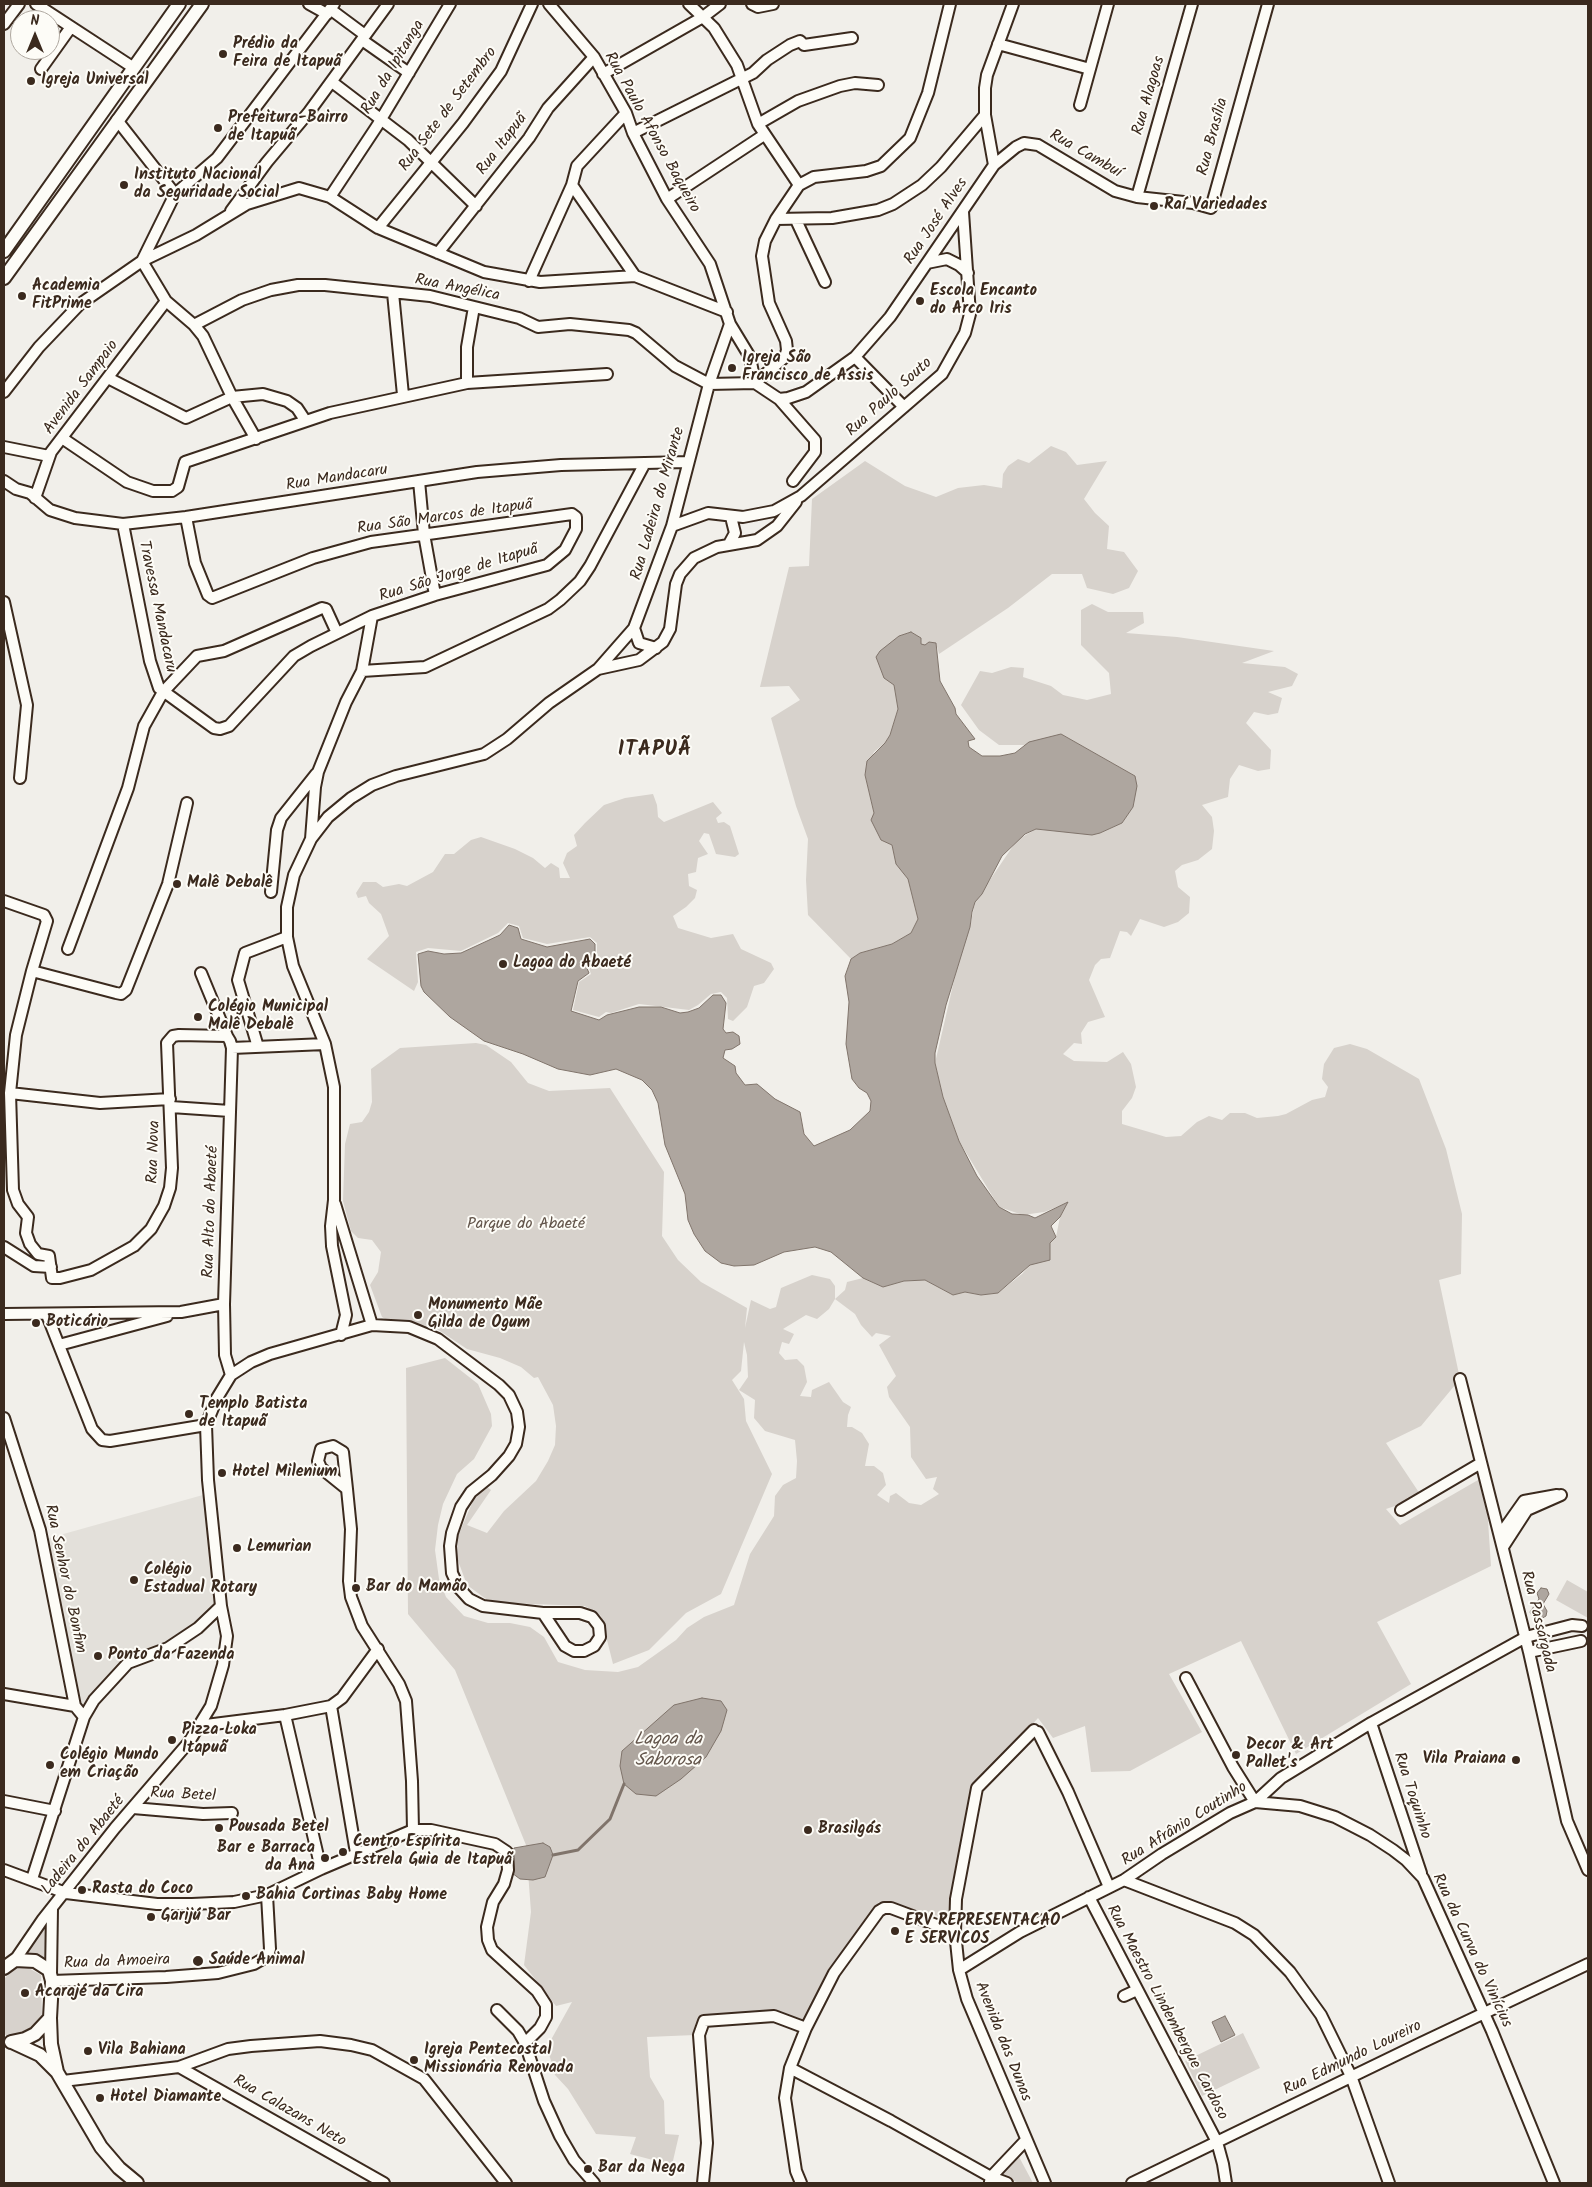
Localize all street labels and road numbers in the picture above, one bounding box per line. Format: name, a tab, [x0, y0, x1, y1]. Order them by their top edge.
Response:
street label: Rua da Ipitanga	[358, 17, 430, 119]
street label: Rua Sete de Setembro	[396, 44, 502, 176]
street label: Rua Paulo Afonso Baqueiro	[599, 49, 703, 217]
street label: Rua Alagoas	[1130, 54, 1170, 138]
street label: Rua Brasília	[1194, 96, 1234, 178]
street label: Rua Itapuã	[474, 110, 532, 180]
street label: Rua Cambuí	[1045, 127, 1125, 183]
street label: Rua José Alves	[901, 175, 973, 269]
street label: Rua Angélica	[413, 271, 501, 307]
street label: Avenida Sampaio	[40, 337, 124, 439]
street label: Rua Paulo Souto	[843, 354, 937, 442]
street label: Rua Ladeira do Mirante	[628, 425, 690, 583]
street label: Rua Mandacaru	[285, 461, 389, 497]
street label: Rua São Marcos de Itapuã	[356, 496, 534, 540]
street label: Travessa Mandacaru	[133, 539, 179, 675]
street label: Rua São Jorge de Itapuã	[377, 541, 541, 607]
street label: Rua Nova	[144, 1120, 166, 1184]
street label: Rua Alto do Abaeté	[200, 1146, 224, 1278]
street label: Rua Senhor do Bonfim	[39, 1503, 89, 1655]
street label: Rua Passárgada	[1515, 1569, 1559, 1675]
street label: Rua Toquinho	[1388, 1750, 1434, 1842]
street label: Rua Afrânio Coutinho	[1119, 1779, 1251, 1871]
street label: Rua Betel	[150, 1785, 216, 1807]
street label: Ladeira do Abaeté	[38, 1793, 130, 1899]
street label: Rua da Curva do Vinícius	[1427, 1871, 1515, 2031]
street label: Rua Maestro Lindembergue Cardoso	[1101, 1902, 1231, 2124]
street label: Rua da Amoeira	[64, 1952, 170, 1974]
street label: Avenida das Dunas	[969, 1979, 1035, 2105]
street label: Rua Edmundo Loureiro	[1281, 2017, 1425, 2101]
street label: Rua Calazans Neto	[229, 2072, 349, 2152]

